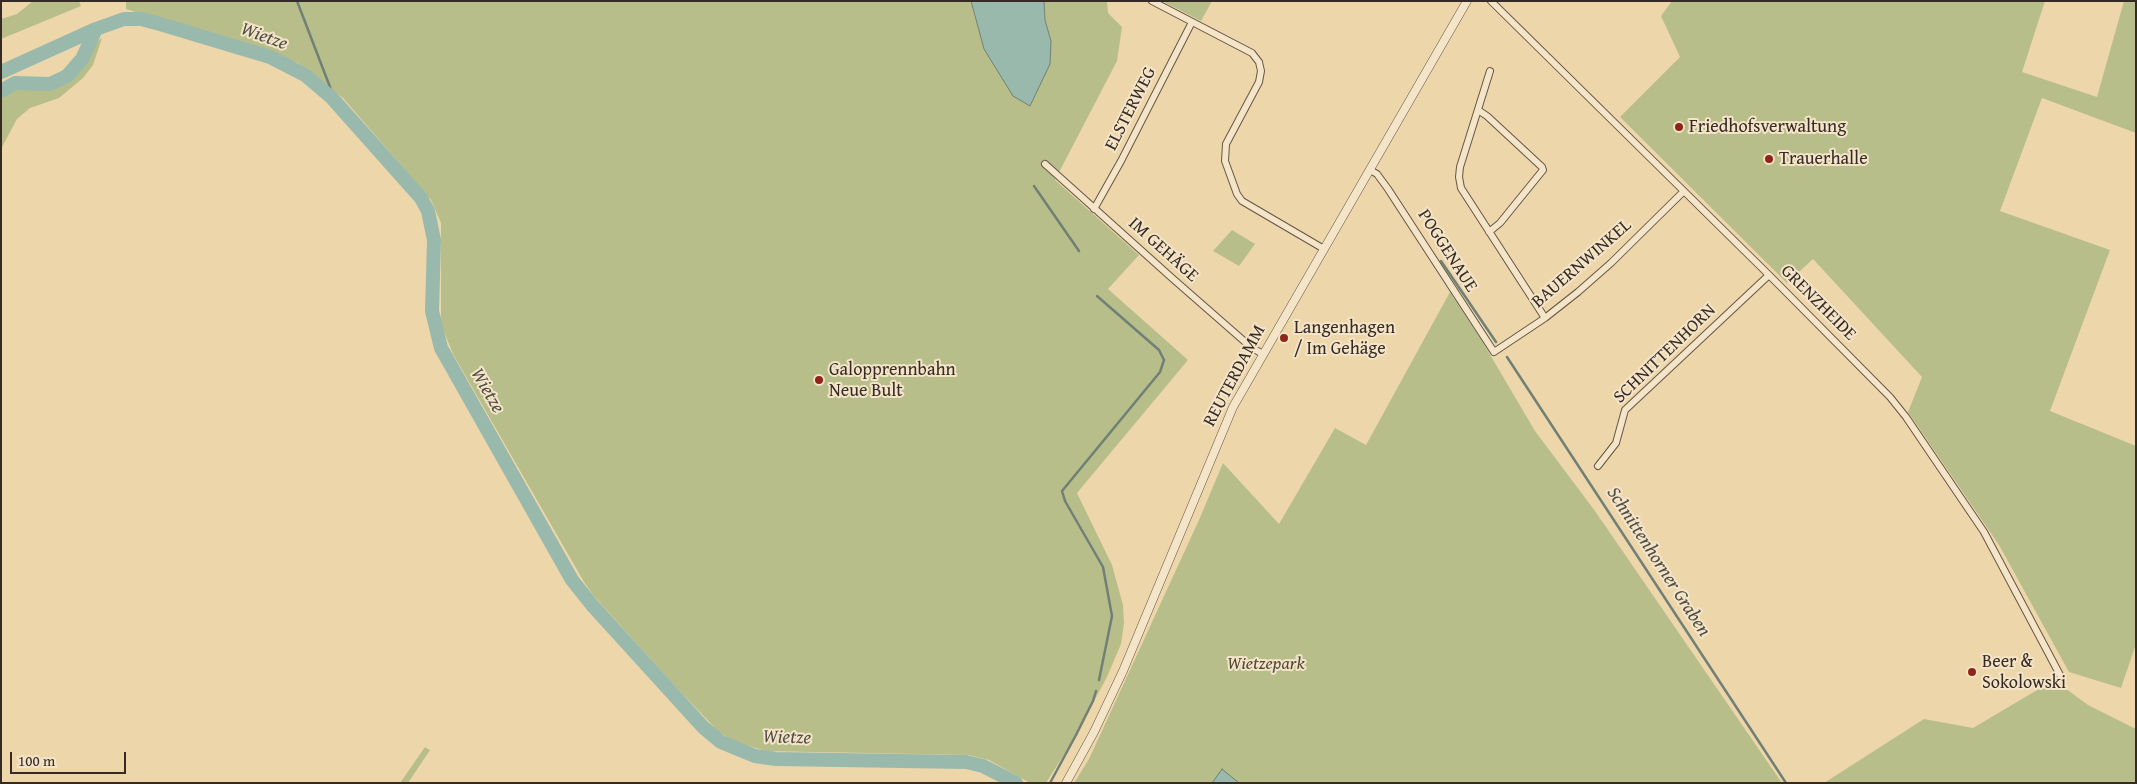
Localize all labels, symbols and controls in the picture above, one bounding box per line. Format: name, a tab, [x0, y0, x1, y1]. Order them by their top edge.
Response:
water label: Wietze	[238, 18, 290, 56]
street label: ELSTERWEG	[1101, 64, 1161, 154]
place label: Friedhofsverwaltung	[1689, 116, 1846, 138]
marker: Friedhofsverwaltung	[1673, 121, 1685, 133]
place label: Trauerhalle	[1779, 148, 1868, 170]
marker: Trauerhalle	[1763, 153, 1775, 165]
street label: POGGENAUE	[1412, 206, 1482, 296]
street label: IM GEHÄGE	[1124, 213, 1202, 287]
street label: BAUERNWINKEL	[1528, 215, 1636, 313]
street label: GRENZHEIDE	[1776, 261, 1860, 345]
street label: SCHNITTENHORN	[1609, 300, 1721, 408]
place label: Langenhagen / Im Gehäge	[1294, 317, 1395, 359]
street label: REUTERDAMM	[1199, 322, 1271, 430]
marker: Langenhagen / Im Gehäge	[1278, 332, 1290, 344]
place label: Galopprennbahn Neue Bult	[829, 359, 956, 402]
water label: Wietze	[465, 364, 509, 418]
marker: Galopprennbahn Neue Bult	[813, 374, 825, 386]
water label: Schnittenhorner Graben	[1601, 483, 1715, 641]
place label: Beer & Sokolowski	[1982, 651, 2066, 694]
park label: Wietzepark	[1227, 653, 1305, 675]
marker: Beer & Sokolowski	[1966, 666, 1978, 678]
water label: Wietze	[763, 726, 811, 750]
scale bar	[12, 742, 129, 774]
text: 100 m	[18, 750, 55, 771]

